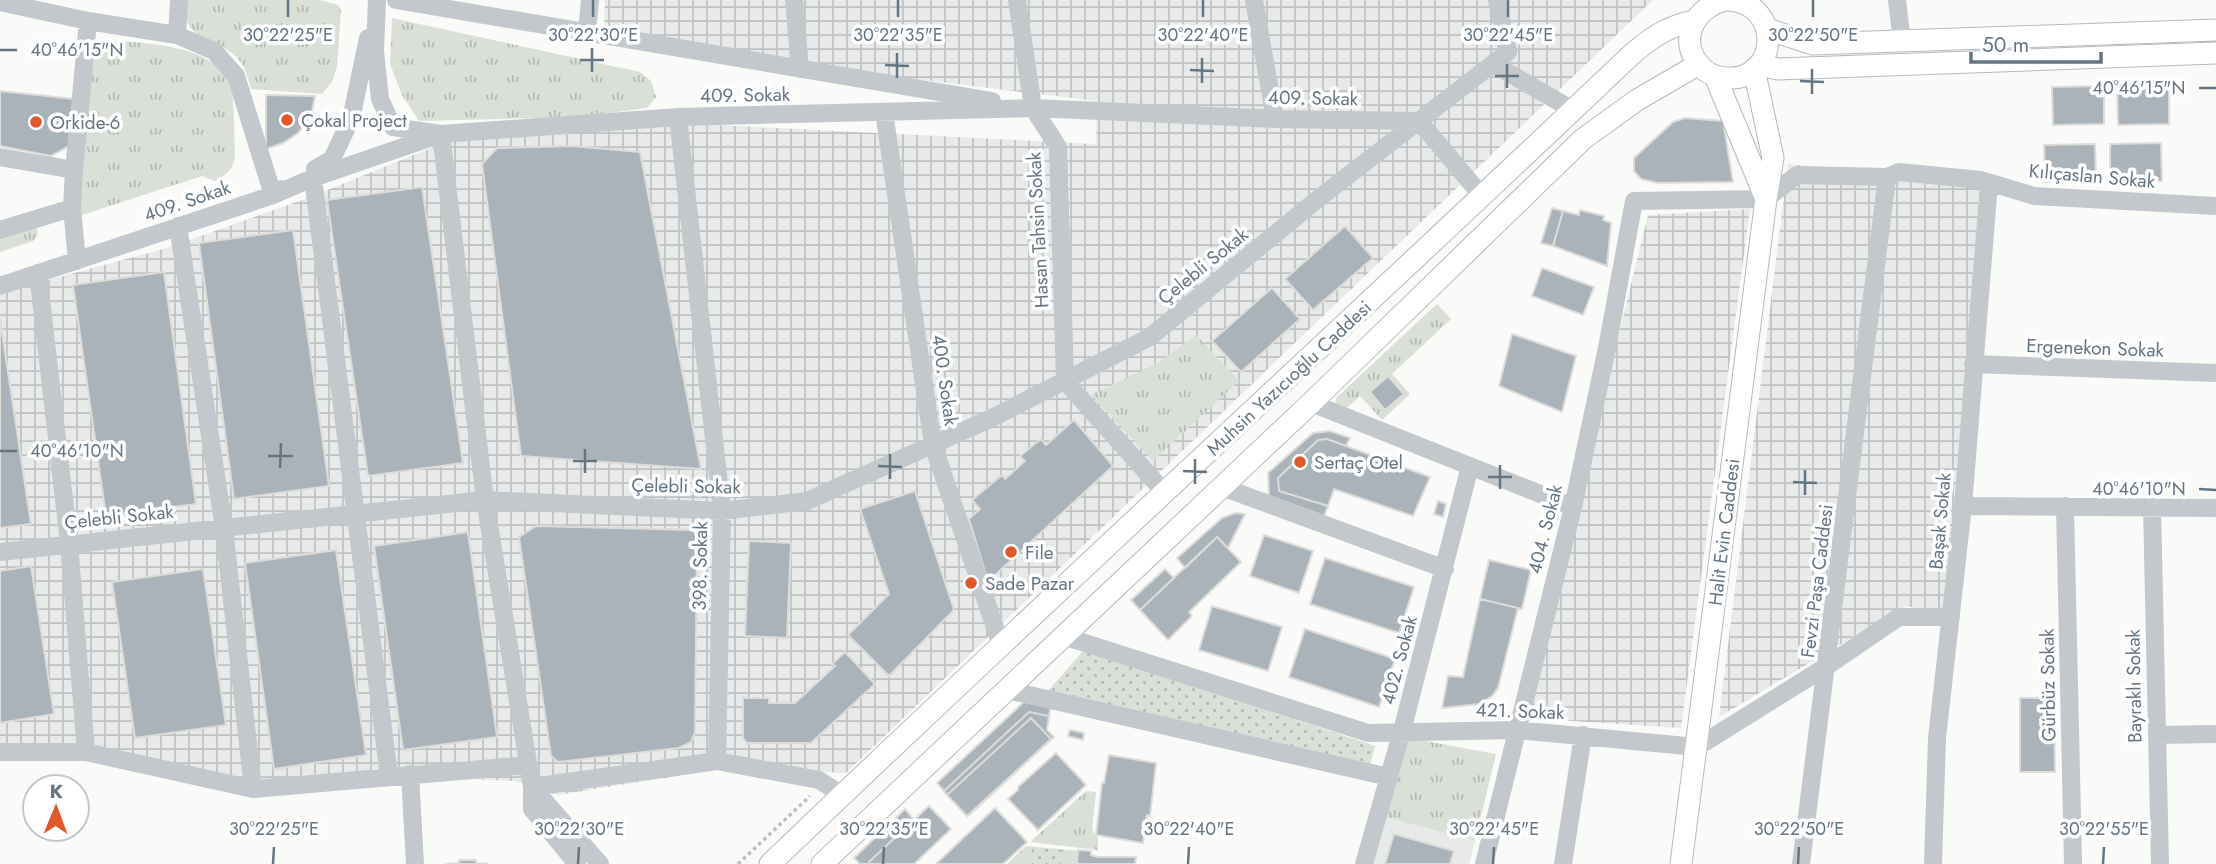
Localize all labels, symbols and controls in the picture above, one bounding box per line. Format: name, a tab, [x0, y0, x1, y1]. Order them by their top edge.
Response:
scale bar	[1971, 21, 2100, 65]
text: 30°22'25"E	[243, 22, 333, 48]
text: 30°22'30"E	[548, 22, 638, 48]
text: 30°22'35"E	[853, 22, 943, 48]
text: 30°22'40"E	[1158, 22, 1248, 48]
text: 30°22'45"E	[1463, 22, 1553, 48]
text: 30°22'50"E	[1768, 22, 1858, 48]
text: 50 m	[1982, 30, 2029, 60]
text: 40°46'15"N	[31, 37, 123, 63]
text: 40°46'15"N	[2093, 75, 2185, 101]
street label: 409. Sokak	[700, 81, 791, 109]
street label: 409. Sokak	[1268, 84, 1359, 112]
place label: Çokal Project	[301, 107, 407, 134]
place label: Orkide-6	[50, 109, 120, 136]
marker: Çokal Project	[279, 112, 295, 128]
marker: Orkide-6	[28, 114, 44, 130]
street label: Hasan Tahsin Sokak	[1020, 151, 1056, 309]
street label: Kılıçaslan Sokak	[2028, 157, 2157, 195]
street label: 409. Sokak	[140, 173, 235, 228]
street label: Çelebli Sokak	[1152, 221, 1255, 311]
street label: Muhsin Yazıcıoğlu Caddesi	[1201, 294, 1377, 462]
street label: Ergenekon Sokak	[2026, 332, 2165, 364]
street label: 400. Sokak	[925, 333, 965, 428]
text: 40°46'10"N	[30, 438, 124, 464]
place label: Sertaç Otel	[1314, 449, 1403, 476]
marker: Sertaç Otel	[1292, 454, 1308, 470]
street label: Halit Evin Caddesi	[1702, 457, 1746, 607]
street label: Başak Sokak	[1922, 471, 1958, 571]
street label: Çelebli Sokak	[631, 472, 742, 500]
text: 40°46'10"N	[2092, 476, 2186, 502]
street label: 404. Sokak	[1521, 481, 1569, 577]
street label: Çelebli Sokak	[63, 498, 175, 536]
street label: Fevzi Paşa Caddesi	[1794, 503, 1840, 659]
street label: 398. Sokak	[686, 520, 714, 611]
place label: File	[1025, 539, 1054, 566]
marker: File	[1003, 544, 1019, 560]
place label: Sade Pazar	[985, 570, 1075, 597]
marker: Sade Pazar	[963, 575, 979, 591]
street label: 402. Sokak	[1374, 612, 1424, 708]
street label: Gürbüz Sokak	[2034, 628, 2062, 742]
street label: Bayraklı Sokak	[2119, 628, 2148, 743]
street label: 421. Sokak	[1475, 696, 1565, 726]
north arrow	[21, 773, 91, 843]
text: K	[49, 778, 64, 805]
text: 30°22'25"E	[229, 816, 319, 842]
text: 30°22'30"E	[534, 816, 624, 842]
text: 30°22'35"E	[839, 816, 929, 842]
text: 30°22'40"E	[1144, 816, 1234, 842]
text: 30°22'45"E	[1449, 816, 1539, 842]
text: 30°22'50"E	[1754, 816, 1844, 842]
text: 30°22'55"E	[2059, 816, 2149, 842]

